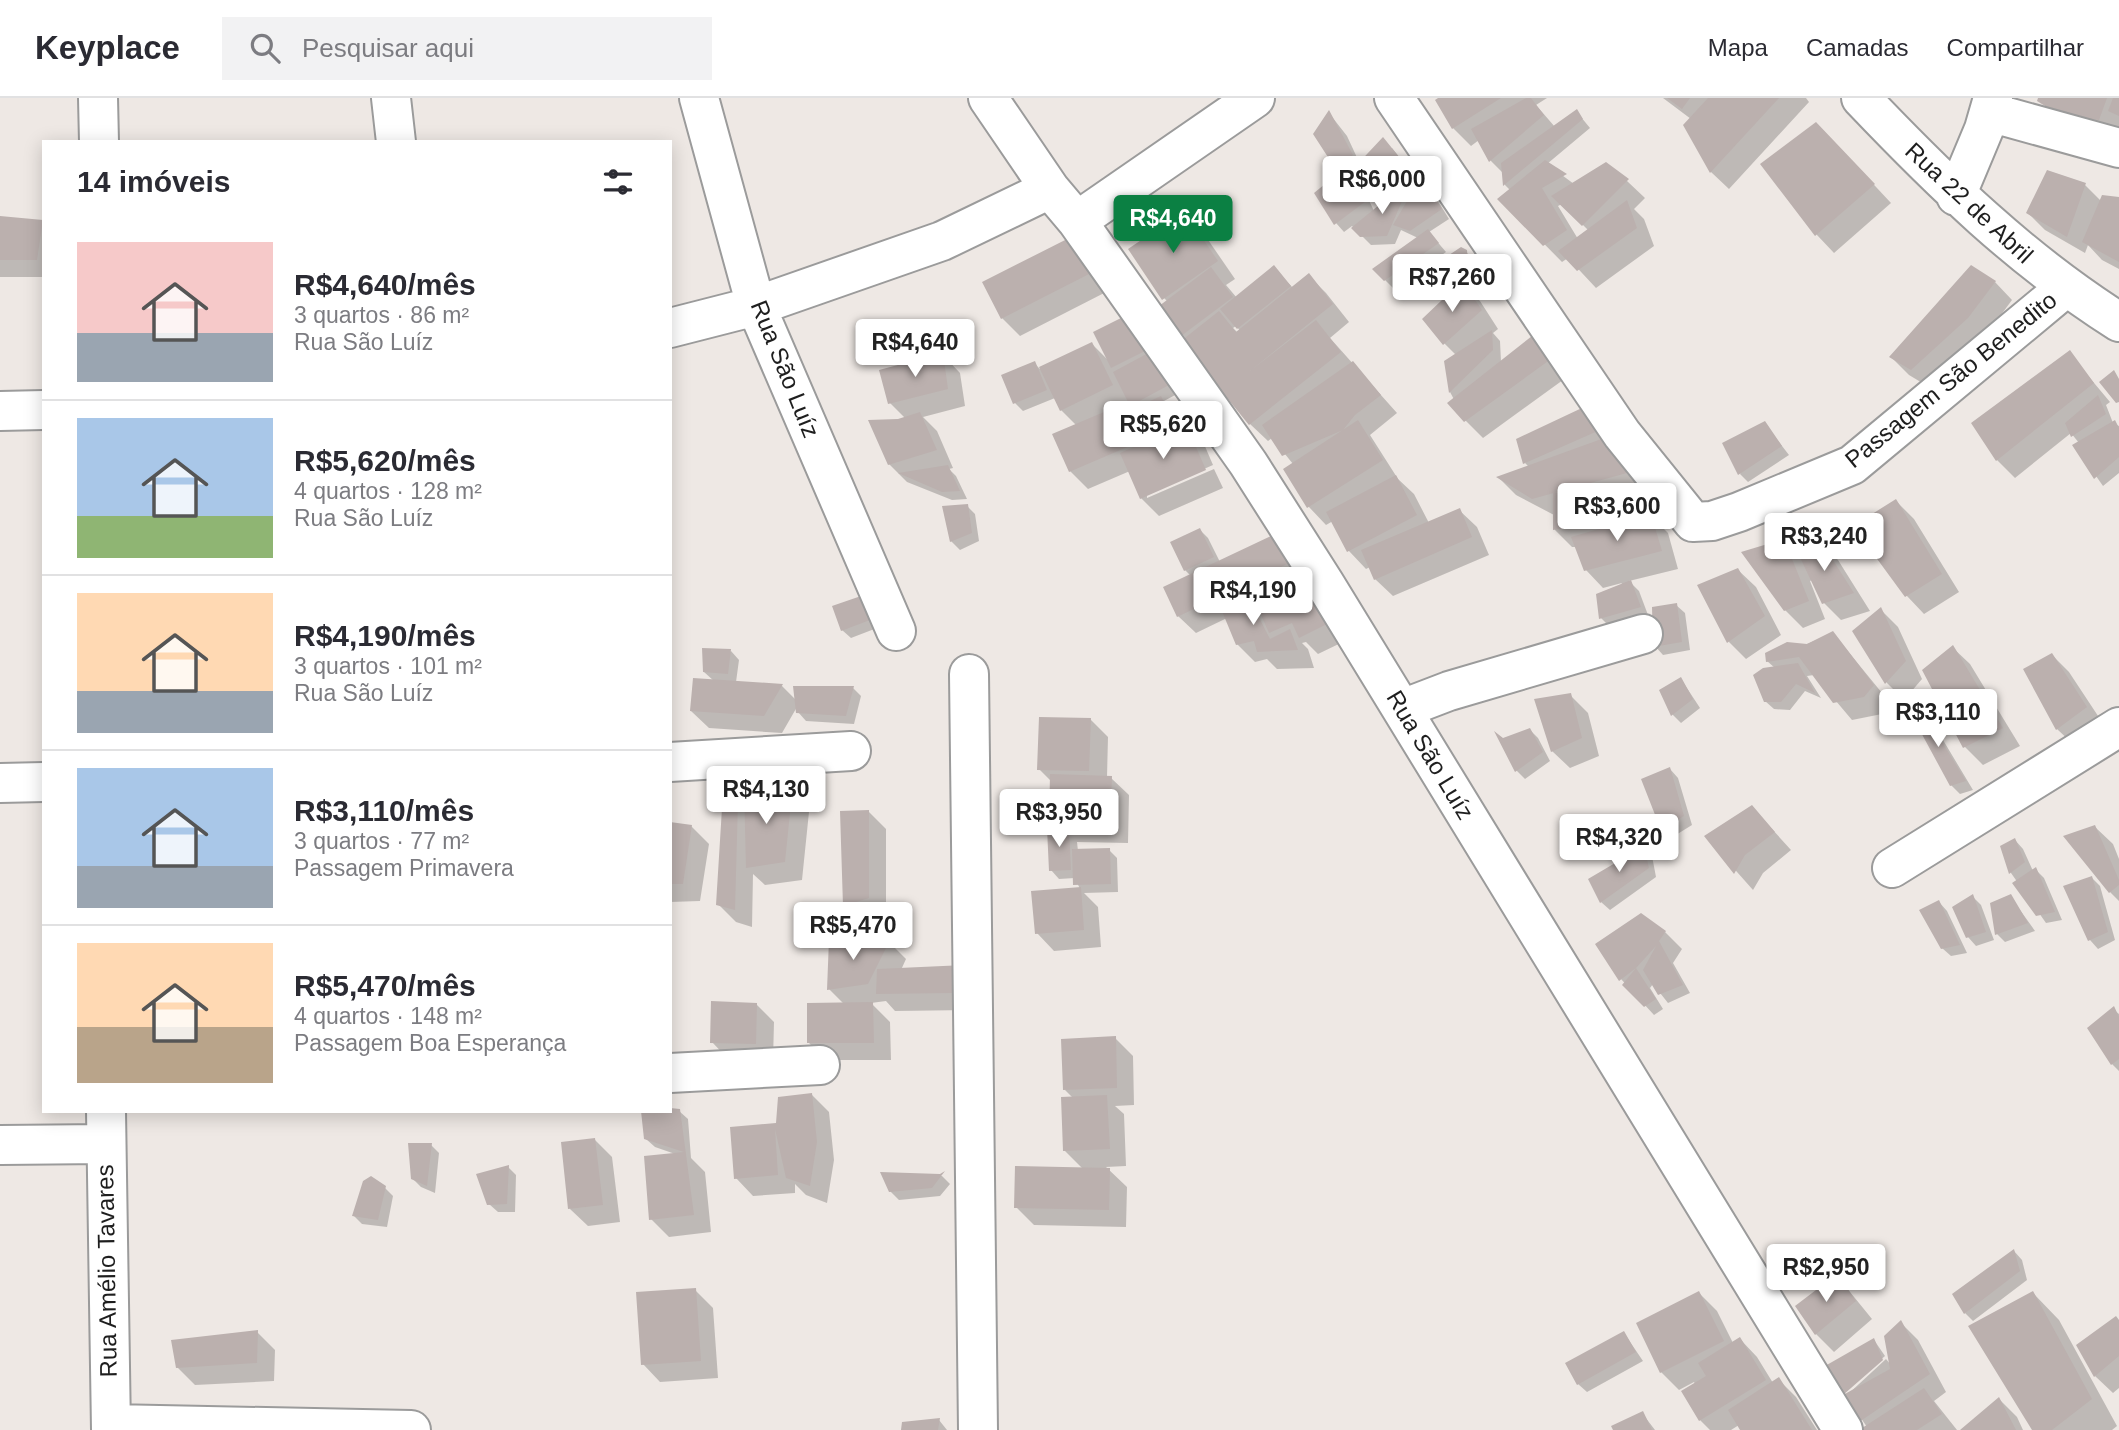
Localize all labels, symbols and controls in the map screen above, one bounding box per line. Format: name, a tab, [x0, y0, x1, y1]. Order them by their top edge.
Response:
search box	[222, 17, 712, 80]
text: Keyplace	[35, 29, 180, 66]
icon: search	[246, 29, 284, 67]
text: Pesquisar aqui	[302, 33, 474, 63]
text: Mapa	[1708, 34, 1768, 61]
text: Camadas	[1806, 34, 1909, 61]
text: Compartilhar	[1947, 34, 2084, 61]
street label: Rua 22 de Abril	[1900, 137, 2039, 268]
pin: R$6,000	[1317, 156, 1447, 216]
icon: filters	[599, 163, 637, 201]
text: 14 imóveis	[77, 165, 230, 198]
text: R$6,000	[1339, 166, 1425, 192]
pin: R$4,640	[1108, 195, 1238, 255]
text: R$4,640	[1130, 205, 1216, 231]
pin: R$7,260	[1387, 254, 1517, 314]
text: R$7,260	[1409, 264, 1495, 290]
text: R$4,640/mês	[294, 268, 476, 301]
icon: home	[133, 270, 217, 354]
street label: Passagem São Benedito	[1840, 286, 2062, 473]
street label: Rua São Luíz	[746, 296, 825, 441]
text: 3 quartos · 86 m²	[294, 302, 469, 328]
pin: R$4,640	[850, 320, 980, 379]
text: Rua São Luíz	[294, 329, 433, 355]
text: R$4,640	[872, 329, 958, 355]
pin: R$5,620	[1098, 402, 1228, 461]
text: R$5,620	[1120, 411, 1206, 437]
text: R$5,620/mês	[294, 444, 476, 477]
icon: home	[133, 446, 217, 530]
text: 4 quartos · 128 m²	[294, 478, 482, 504]
pin: R$3,600	[1552, 484, 1682, 543]
text: R$3,600	[1574, 493, 1660, 519]
text: Rua São Luíz	[294, 505, 433, 531]
pin: R$3,240	[1759, 514, 1889, 573]
text: R$3,240	[1781, 523, 1867, 549]
pin: R$4,190	[1188, 568, 1318, 627]
text: R$4,190	[1210, 577, 1296, 603]
text: R$4,190/mês	[294, 619, 476, 652]
icon: home	[133, 621, 217, 705]
text: 3 quartos · 101 m²	[294, 653, 482, 679]
text: Rua São Luíz	[294, 680, 433, 706]
street label: Rua São Luíz	[1381, 685, 1479, 824]
pin: R$3,110	[1873, 690, 2003, 749]
text: R$3,110	[1895, 699, 1981, 725]
pin: R$4,130	[701, 766, 831, 826]
text: R$4,130	[723, 776, 809, 802]
pin: R$3,950	[994, 790, 1124, 849]
text: R$3,110/mês	[294, 794, 474, 827]
icon: home	[133, 796, 217, 880]
text: R$3,950	[1016, 799, 1102, 825]
pin: R$4,320	[1554, 814, 1684, 874]
text: R$4,320	[1576, 824, 1662, 850]
text: 3 quartos · 77 m²	[294, 828, 469, 854]
text: Passagem Primavera	[294, 855, 514, 881]
pin: R$5,470	[788, 902, 918, 962]
text: R$5,470	[810, 912, 896, 938]
text: R$5,470/mês	[294, 969, 476, 1002]
icon: home	[133, 971, 217, 1055]
text: 4 quartos · 148 m²	[294, 1003, 482, 1029]
text: Passagem Boa Esperança	[294, 1030, 566, 1056]
street label: Rua Amélio Tavares	[91, 1164, 122, 1378]
pin: R$2,950	[1761, 1244, 1891, 1304]
text: R$2,950	[1783, 1254, 1869, 1280]

